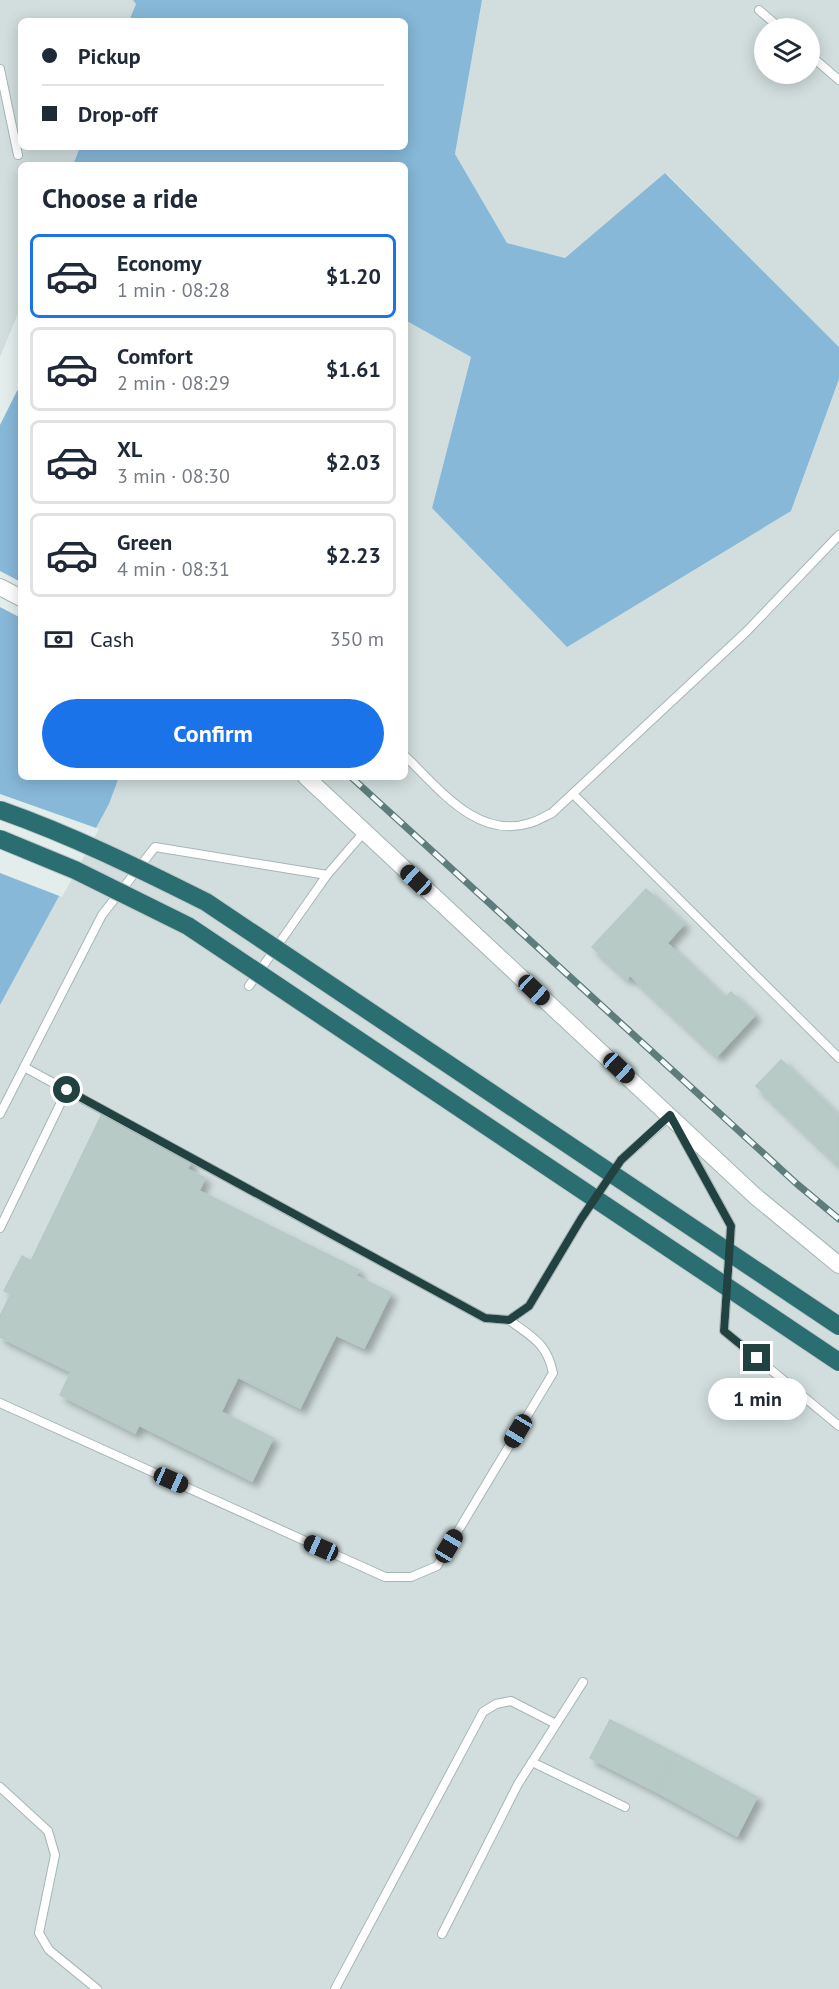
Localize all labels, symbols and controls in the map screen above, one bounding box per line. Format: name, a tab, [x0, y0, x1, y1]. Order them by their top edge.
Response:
map controls	[754, 18, 820, 84]
button: layers	[754, 18, 820, 84]
text: Pickup	[78, 42, 141, 70]
text: Drop-off	[78, 100, 157, 128]
text: Choose a ride	[42, 181, 198, 215]
icon: car	[45, 249, 99, 303]
text: Economy	[117, 249, 201, 277]
text: $1.20	[326, 262, 381, 290]
text: 1 min · 08:28	[117, 277, 230, 303]
icon: car	[45, 342, 99, 396]
text: Comfort	[117, 342, 193, 370]
text: $1.61	[326, 355, 381, 383]
text: 2 min · 08:29	[117, 370, 230, 396]
icon: car	[45, 435, 99, 489]
text: XL	[117, 435, 142, 463]
text: $2.03	[326, 448, 381, 476]
text: 3 min · 08:30	[117, 463, 230, 489]
icon: car	[45, 528, 99, 582]
text: Green	[117, 528, 172, 556]
text: $2.23	[326, 541, 381, 569]
text: 4 min · 08:31	[117, 556, 230, 582]
icon: cash	[42, 623, 75, 656]
text: Cash	[90, 625, 134, 653]
text: 350 m	[330, 626, 384, 652]
button: Confirm	[42, 699, 384, 768]
car	[397, 861, 435, 899]
car	[515, 971, 553, 1009]
car	[600, 1049, 638, 1087]
route start	[53, 1076, 80, 1103]
route end	[743, 1344, 770, 1371]
callout: 1 min	[708, 1379, 807, 1421]
text: 1 min	[733, 1386, 782, 1412]
car	[501, 1411, 535, 1451]
car	[151, 1464, 191, 1496]
car	[432, 1526, 466, 1566]
car	[301, 1532, 341, 1564]

